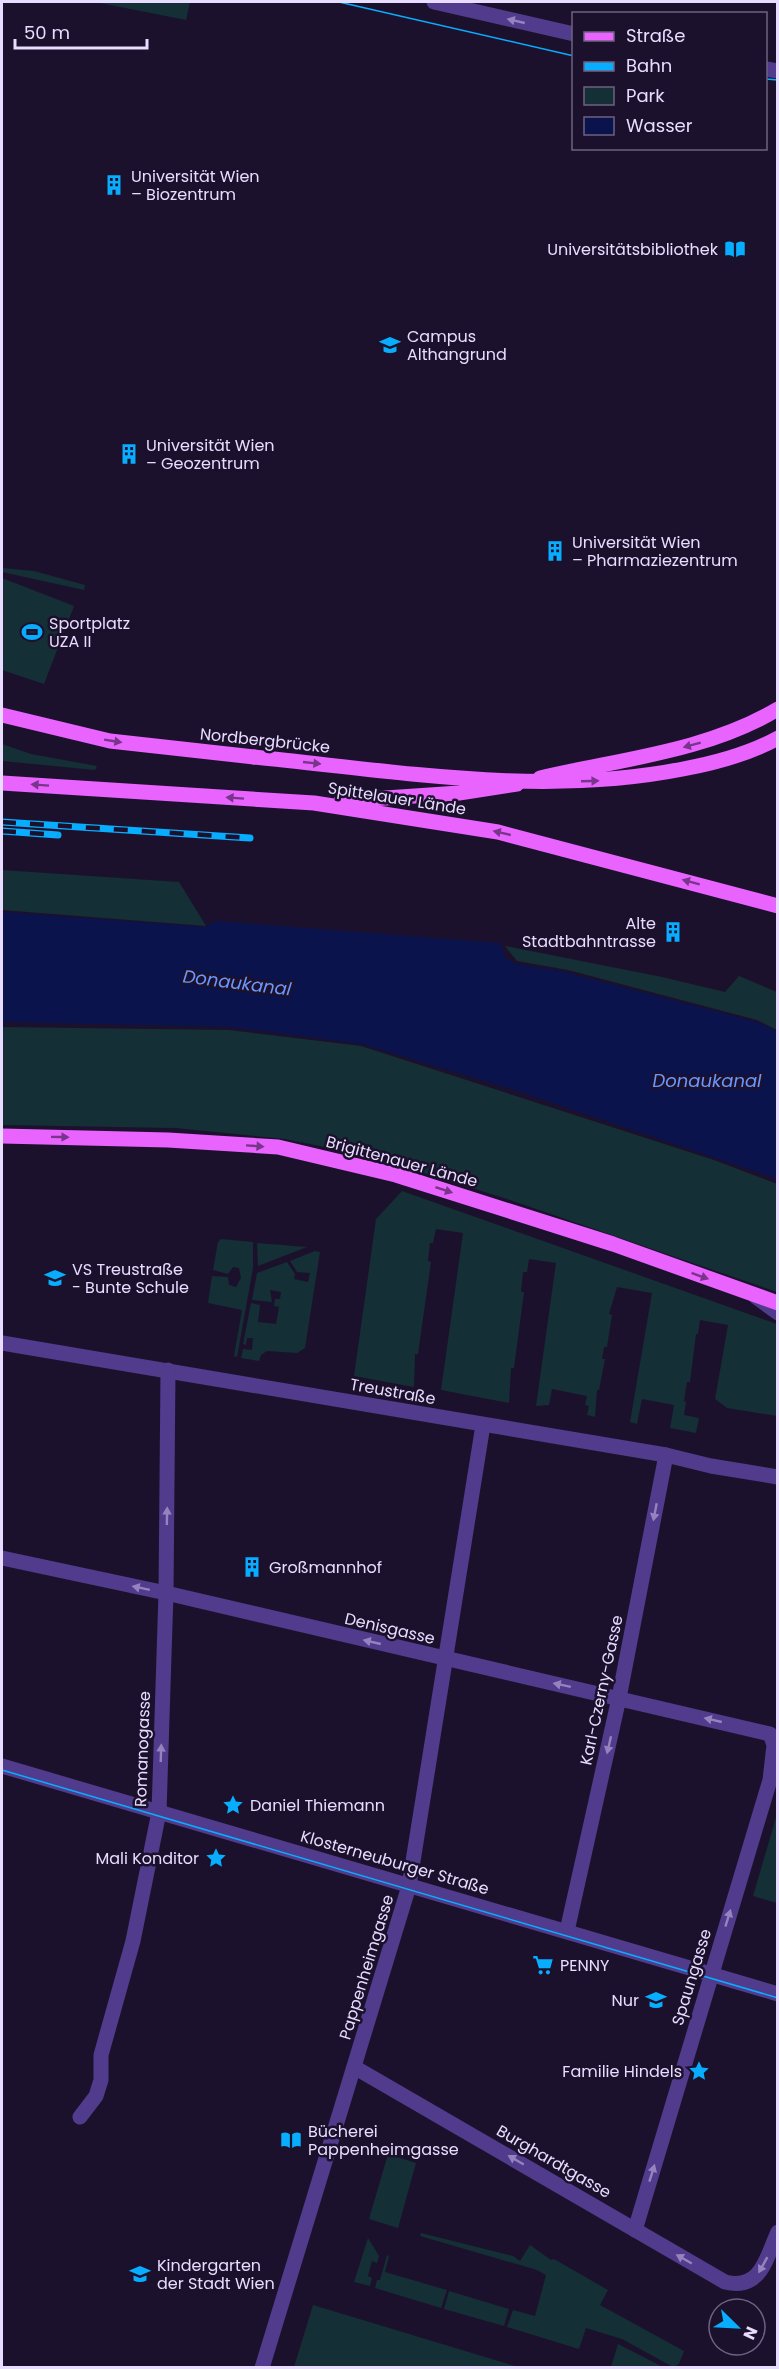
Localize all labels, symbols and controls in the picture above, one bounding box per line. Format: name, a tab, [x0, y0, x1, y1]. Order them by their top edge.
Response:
scale bar	[15, 12, 147, 50]
legend	[572, 12, 767, 150]
one-way arrow	[507, 16, 526, 25]
text: 50 m	[24, 20, 70, 45]
text: Straße	[626, 23, 685, 48]
text: Bahn	[626, 53, 672, 78]
text: Park	[626, 83, 665, 108]
text: Wasser	[626, 113, 693, 138]
place label: Universität Wien – Biozentrum	[131, 165, 260, 206]
building icon: Universität Wien – Biozentrum	[102, 173, 126, 197]
library icon: Universitätsbibliothek	[723, 237, 747, 261]
place label: Universitätsbibliothek	[547, 238, 719, 261]
place label: Campus Althangrund	[407, 325, 507, 366]
school or university icon: Campus Althangrund	[378, 333, 402, 357]
place label: Universität Wien – Geozentrum	[146, 434, 275, 475]
building icon: Universität Wien – Geozentrum	[117, 442, 141, 466]
place label: Universität Wien – Pharmaziezentrum	[572, 531, 738, 572]
building icon: Universität Wien – Pharmaziezentrum	[543, 539, 567, 563]
place label: Sportplatz UZA II	[49, 612, 130, 653]
sports icon: Sportplatz UZA II	[20, 620, 44, 644]
street label: Nordbergbrücke	[199, 722, 331, 759]
one-way arrow	[104, 736, 123, 745]
one-way arrow	[683, 741, 701, 750]
one-way arrow	[303, 758, 322, 768]
street label: Spittelauer Lände	[326, 776, 468, 821]
one-way arrow	[581, 776, 600, 785]
one-way arrow	[30, 780, 49, 790]
one-way arrow	[225, 793, 244, 803]
one-way arrow	[492, 828, 511, 837]
one-way arrow	[682, 877, 700, 887]
place label: Alte Stadtbahntrasse	[522, 912, 656, 953]
building icon: Alte Stadtbahntrasse	[661, 920, 685, 944]
water label: Donaukanal	[181, 963, 293, 1002]
water label: Donaukanal	[652, 1068, 762, 1093]
street label: Brigittenauer Lände	[323, 1130, 480, 1193]
one-way arrow	[50, 1132, 69, 1142]
one-way arrow	[245, 1141, 264, 1150]
one-way arrow	[435, 1186, 453, 1195]
place label: VS Treustraße - Bunte Schule	[72, 1258, 189, 1299]
school or university icon: VS Treustraße - Bunte Schule	[43, 1266, 67, 1290]
one-way arrow	[691, 1272, 709, 1282]
street label: Treustraße	[348, 1373, 438, 1410]
one-way arrow	[650, 1503, 659, 1522]
one-way arrow	[162, 1507, 171, 1526]
building icon: Großmannhof	[240, 1555, 264, 1579]
place label: Großmannhof	[269, 1556, 382, 1579]
one-way arrow	[132, 1583, 151, 1592]
street label: Denisgasse	[342, 1607, 437, 1650]
street label: Karl-Czerny-Gasse	[574, 1613, 629, 1767]
one-way arrow	[362, 1637, 381, 1646]
one-way arrow	[552, 1680, 571, 1689]
street label: Romanogasse	[129, 1691, 156, 1807]
one-way arrow	[704, 1715, 723, 1724]
one-way arrow	[604, 1735, 613, 1754]
one-way arrow	[156, 1744, 165, 1763]
place icon: Daniel Thiemann	[221, 1793, 245, 1817]
place label: Daniel Thiemann	[250, 1794, 385, 1817]
street label: Klosterneuburger Straße	[298, 1825, 492, 1900]
place icon: Mali Konditor	[204, 1846, 228, 1870]
place label: Mali Konditor	[95, 1847, 199, 1870]
street label: Pappenheimgasse	[333, 1892, 400, 2043]
one-way arrow	[724, 1909, 733, 1927]
street label: Spaungasse	[666, 1926, 717, 2028]
supermarket icon: PENNY	[531, 1953, 555, 1977]
place label: PENNY	[560, 1954, 610, 1977]
school or university icon: Nur	[644, 1988, 668, 2012]
place label: Nur	[612, 1989, 639, 2012]
place icon: Familie Hindels	[687, 2059, 711, 2083]
place label: Familie Hindels	[562, 2060, 682, 2083]
street label: Burghardtgasse	[492, 2119, 615, 2204]
place label: Bücherei Pappenheimgasse	[308, 2120, 459, 2161]
library icon: Bücherei Pappenheimgasse	[279, 2128, 303, 2152]
one-way arrow	[508, 2155, 524, 2166]
one-way arrow	[648, 2164, 657, 2182]
one-way arrow	[676, 2253, 692, 2264]
place label: Kindergarten der Stadt Wien	[157, 2254, 275, 2295]
one-way arrow	[758, 2256, 768, 2273]
school or university icon: Kindergarten der Stadt Wien	[128, 2262, 152, 2286]
north arrow	[707, 2297, 767, 2357]
text: N	[737, 2323, 763, 2343]

